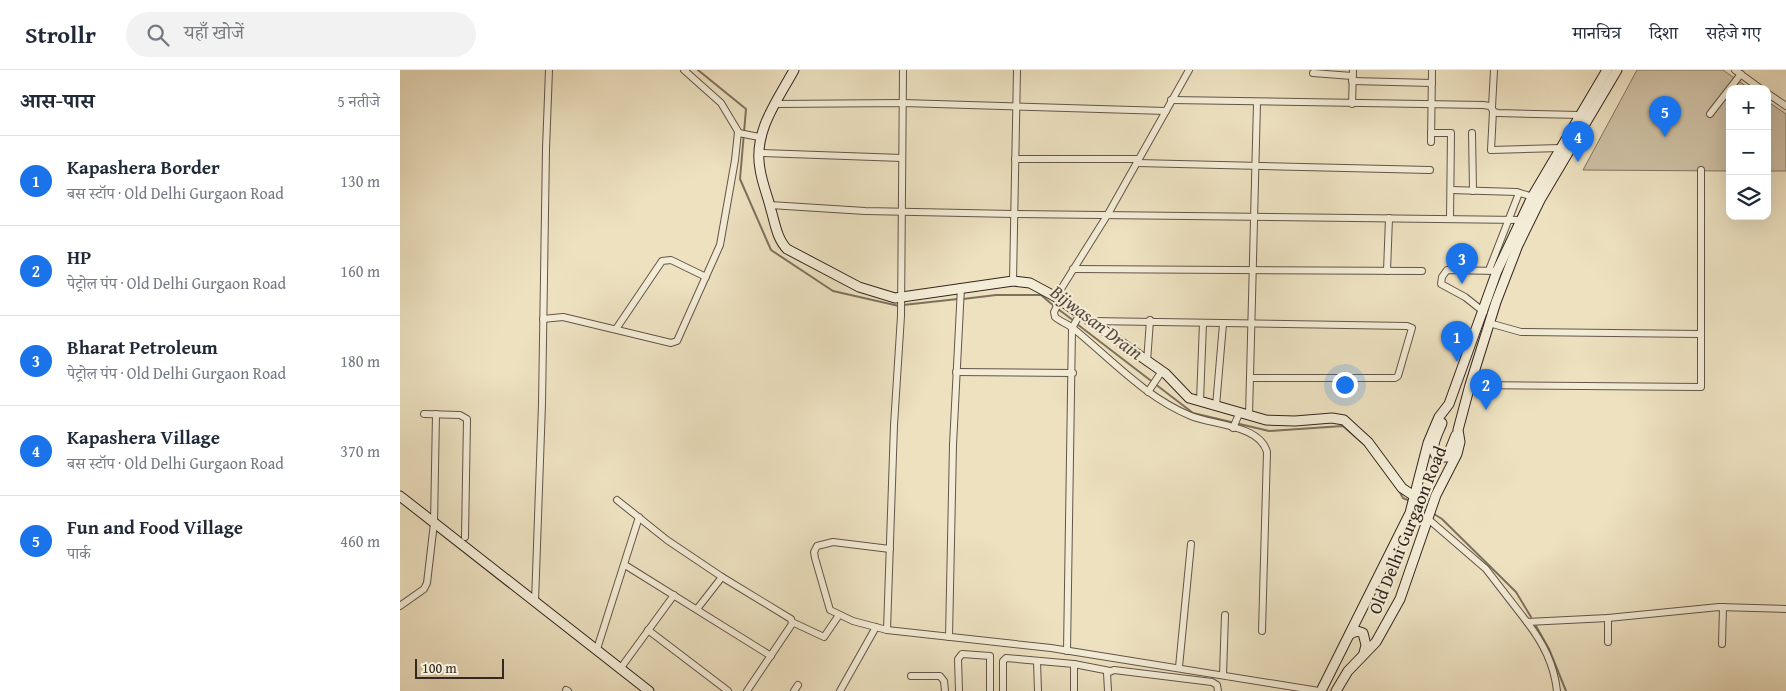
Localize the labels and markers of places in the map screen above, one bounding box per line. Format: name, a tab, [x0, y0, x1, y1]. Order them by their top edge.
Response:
pin: 5	[1649, 96, 1681, 137]
pin: 4	[1562, 121, 1594, 162]
pin: 3	[1446, 243, 1478, 284]
pin: 1	[1441, 321, 1473, 362]
pin: 2	[1470, 369, 1502, 410]

